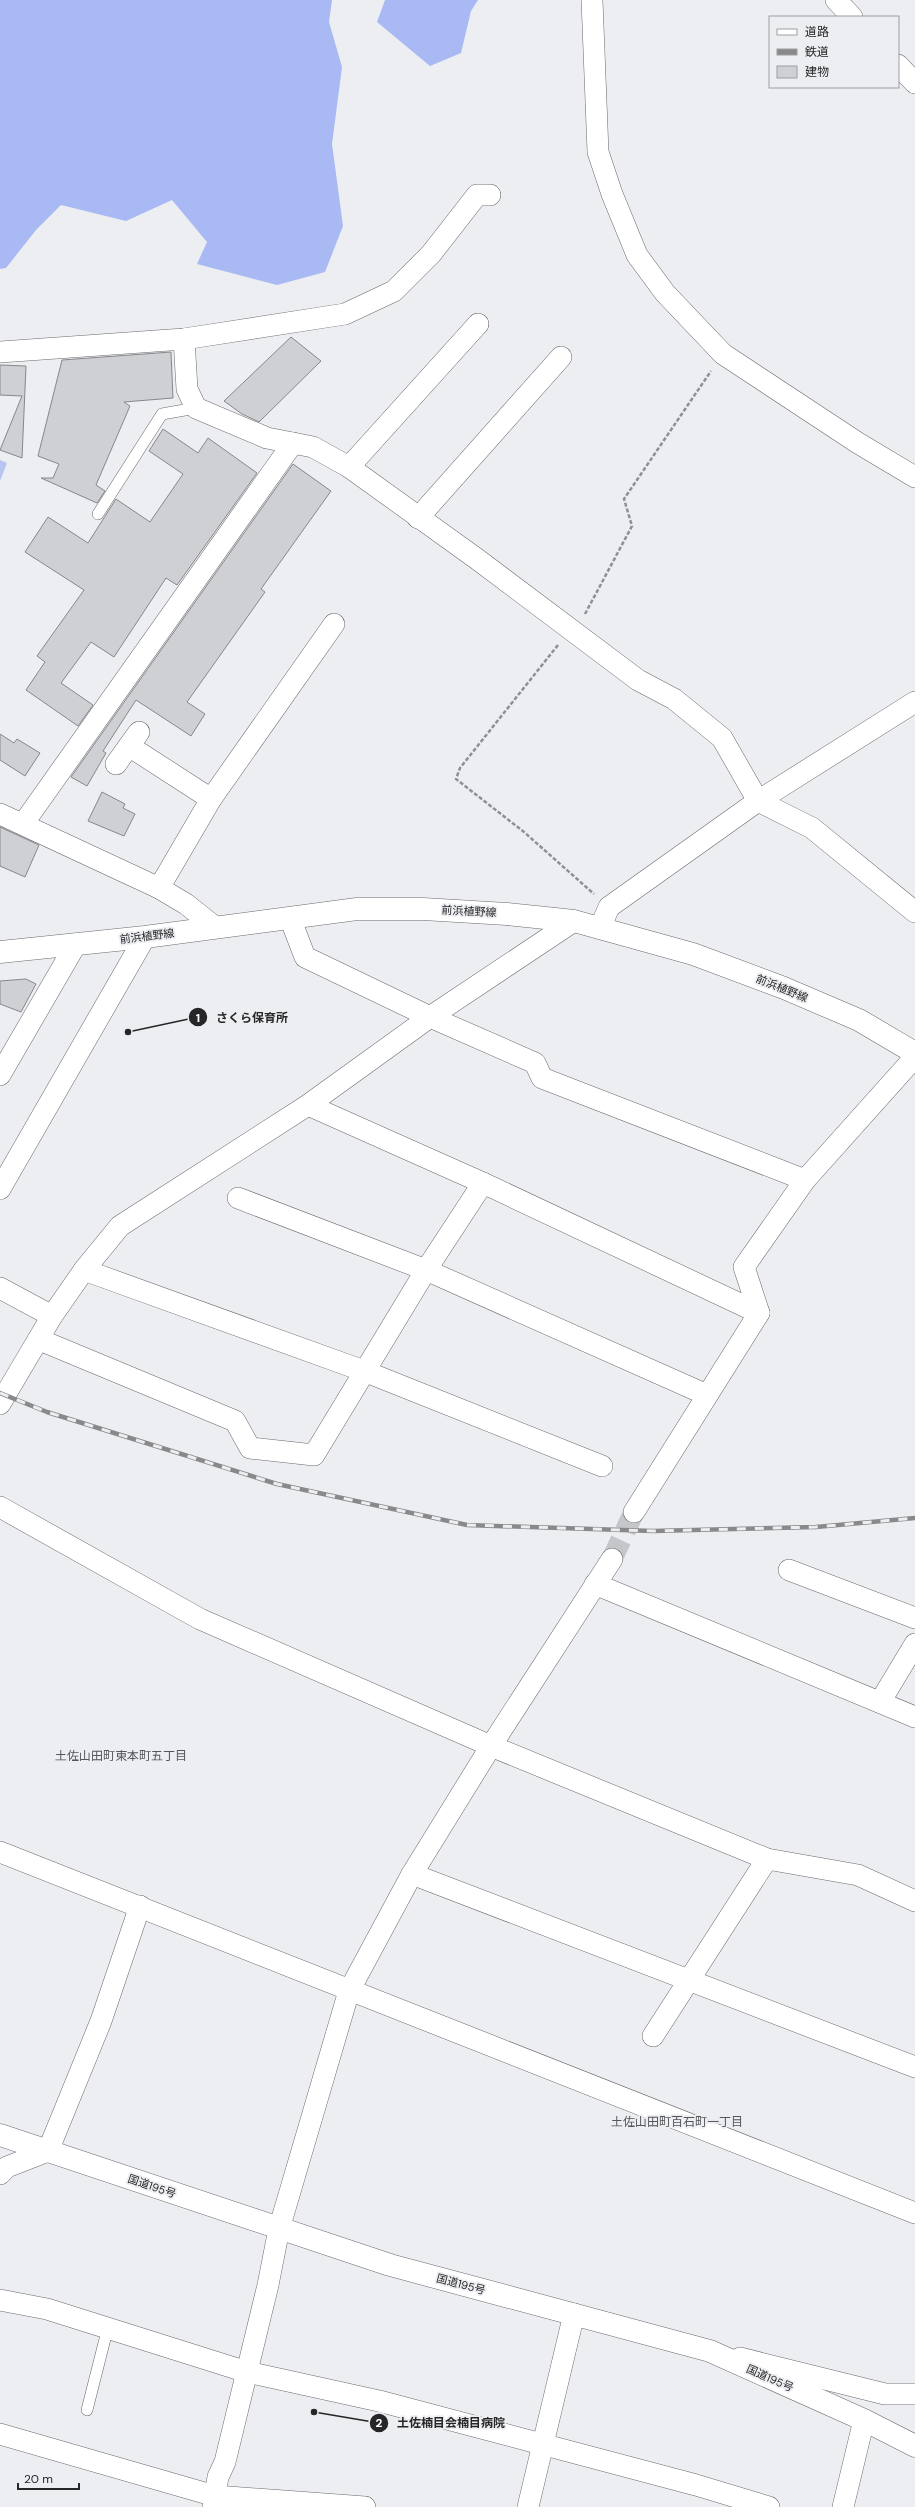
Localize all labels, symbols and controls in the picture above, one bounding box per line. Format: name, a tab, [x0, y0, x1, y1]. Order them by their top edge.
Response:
legend	[769, 16, 899, 88]
text: 道路	[805, 24, 829, 40]
text: 鉄道	[805, 44, 829, 60]
text: 建物	[805, 64, 829, 80]
street label: 前浜植野線	[441, 903, 497, 919]
street label: 前浜植野線	[119, 926, 175, 946]
street label: 前浜植野線	[754, 971, 810, 1005]
callout: さくら保育所	[188, 1005, 296, 1029]
text: 1	[196, 1010, 200, 1026]
text: さくら保育所	[216, 1010, 288, 1026]
district label: 土佐山田町東本町五丁目	[55, 1748, 187, 1764]
district label: 土佐山田町百石町一丁目	[611, 2114, 743, 2130]
street label: 国道195号	[126, 2171, 178, 2201]
street label: 国道195号	[435, 2271, 487, 2297]
street label: 国道195号	[744, 2361, 796, 2395]
callout: 土佐楠目会楠目病院	[369, 2411, 513, 2435]
text: 2	[376, 2415, 383, 2431]
text: 土佐楠目会楠目病院	[397, 2415, 505, 2431]
scale bar	[18, 2465, 79, 2491]
text: 20 m	[24, 2471, 53, 2487]

